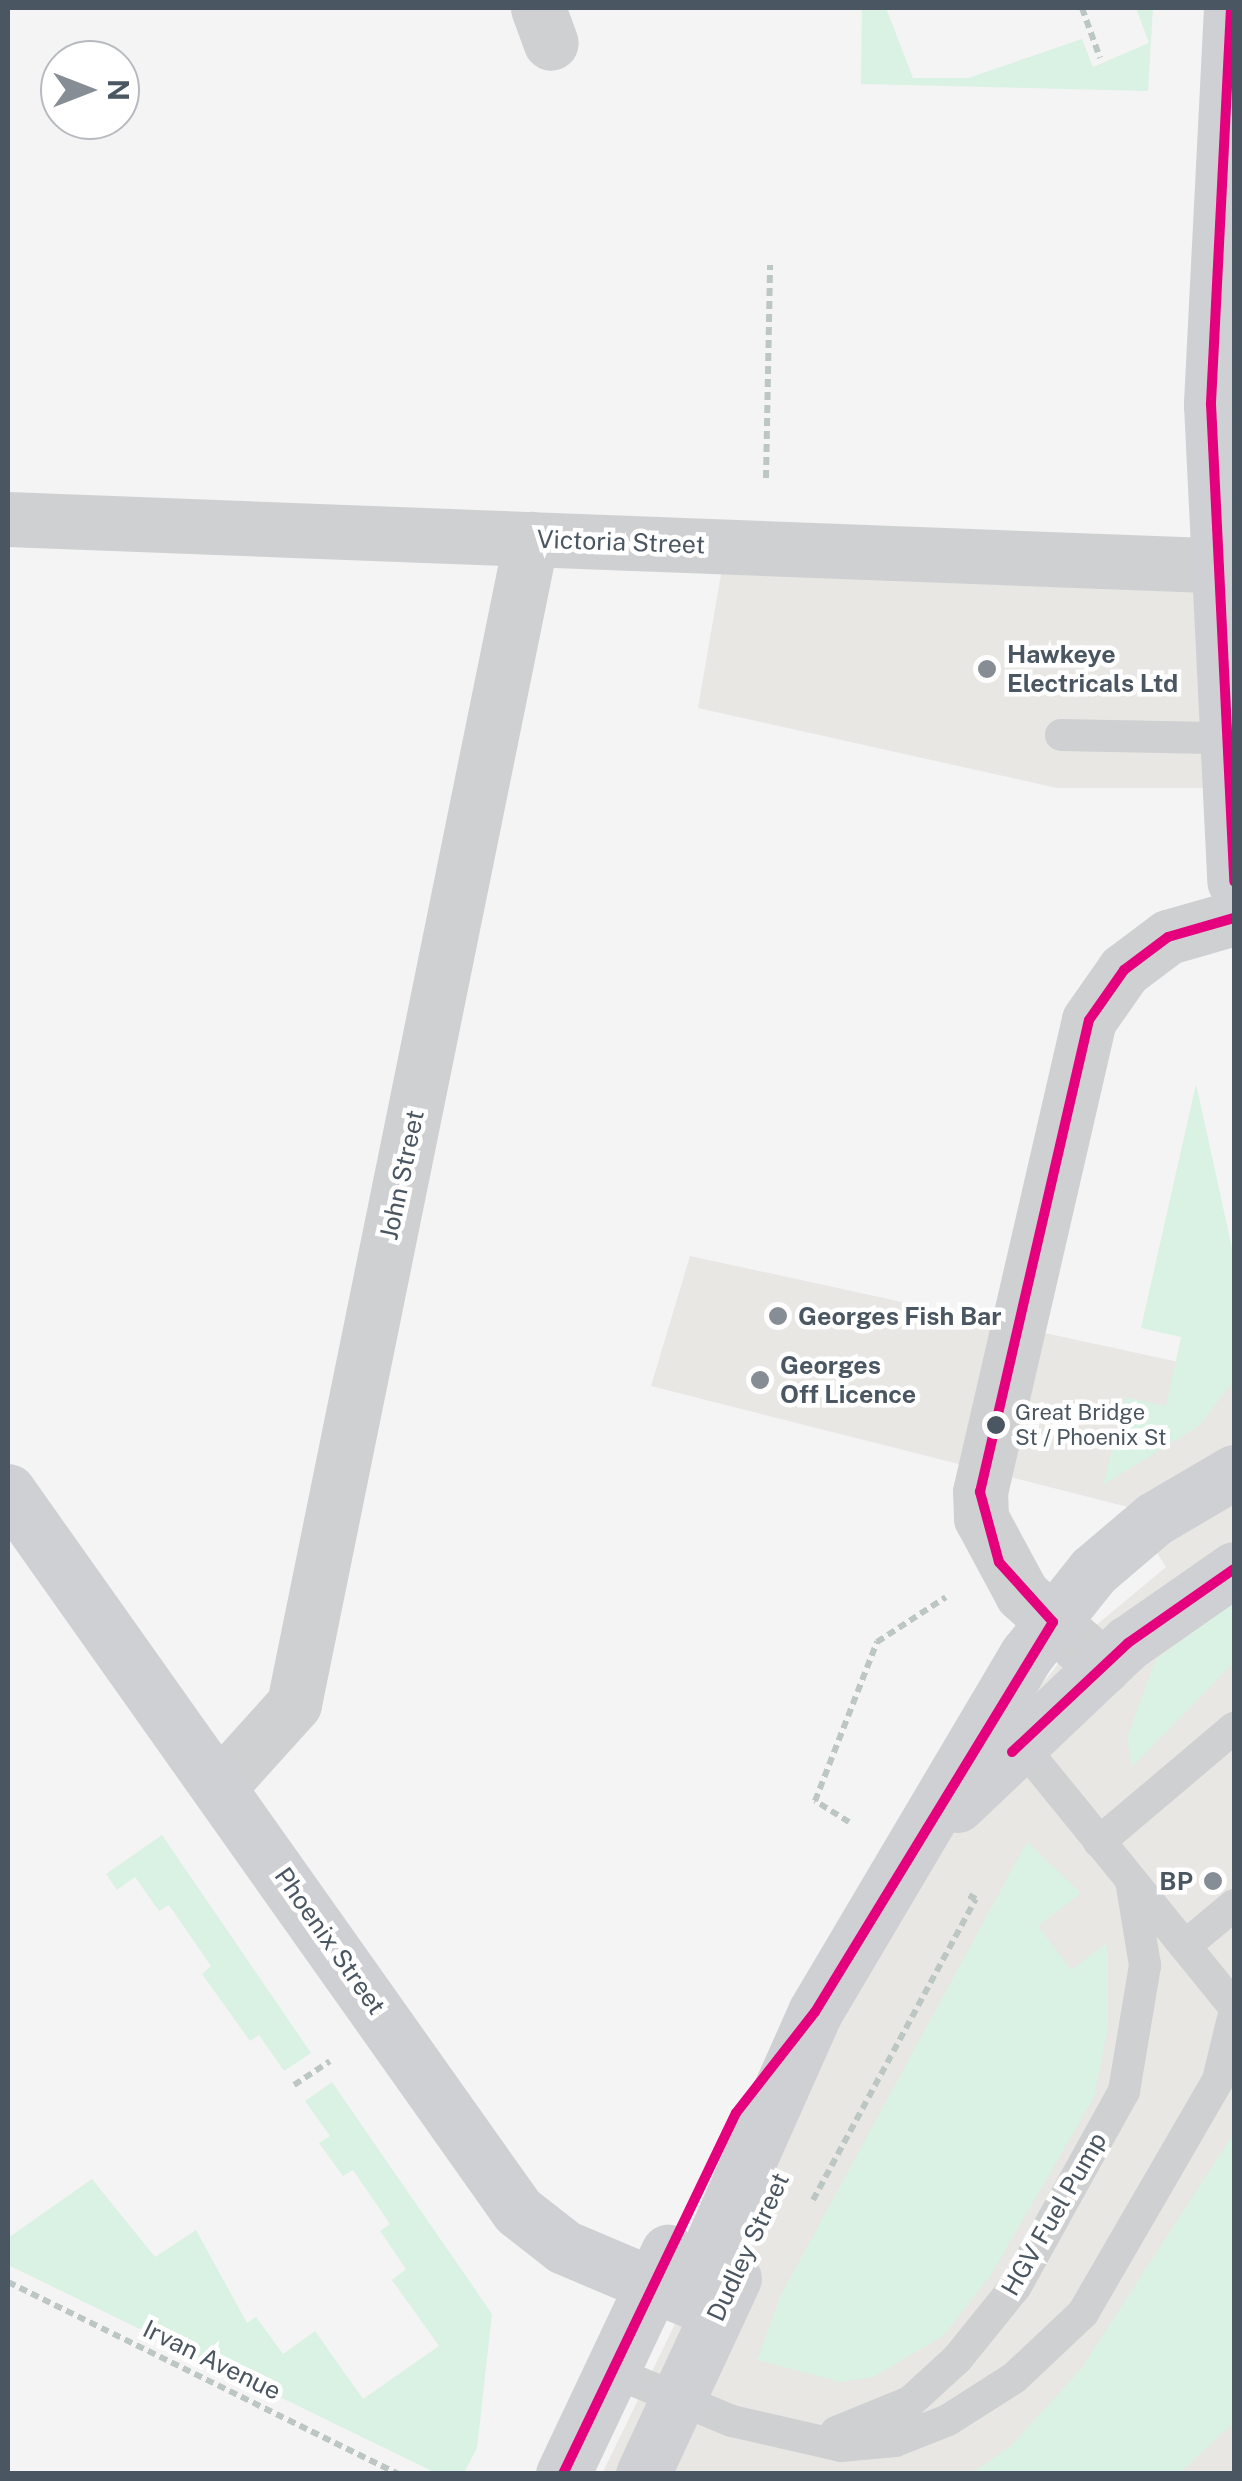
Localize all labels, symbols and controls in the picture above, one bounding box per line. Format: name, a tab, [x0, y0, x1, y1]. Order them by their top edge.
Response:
north arrow	[40, 40, 140, 140]
text: N	[102, 79, 135, 101]
street label: Victoria Street	[536, 524, 706, 560]
place label: Hawkeye Electricals Ltd	[1007, 640, 1178, 699]
marker: Hawkeye Electricals Ltd	[976, 658, 998, 680]
street label: John Street	[374, 1107, 430, 1243]
place label: Georges Fish Bar	[798, 1301, 1002, 1331]
marker: Georges Fish Bar	[767, 1305, 789, 1327]
place label: Georges Off Licence	[780, 1351, 916, 1410]
marker: Georges Off Licence	[749, 1369, 771, 1391]
place label: Great Bridge St / Phoenix St	[1015, 1399, 1167, 1450]
marker: Great Bridge St / Phoenix St	[986, 1415, 1006, 1435]
street label: Phoenix Street	[268, 1862, 392, 2020]
place label: BP	[1159, 1866, 1193, 1896]
marker: BP	[1202, 1870, 1224, 1892]
street label: HGV Fuel Pump	[995, 2127, 1113, 2301]
street label: Dudley Street	[701, 2168, 795, 2326]
street label: Irvan Avenue	[138, 2314, 286, 2406]

